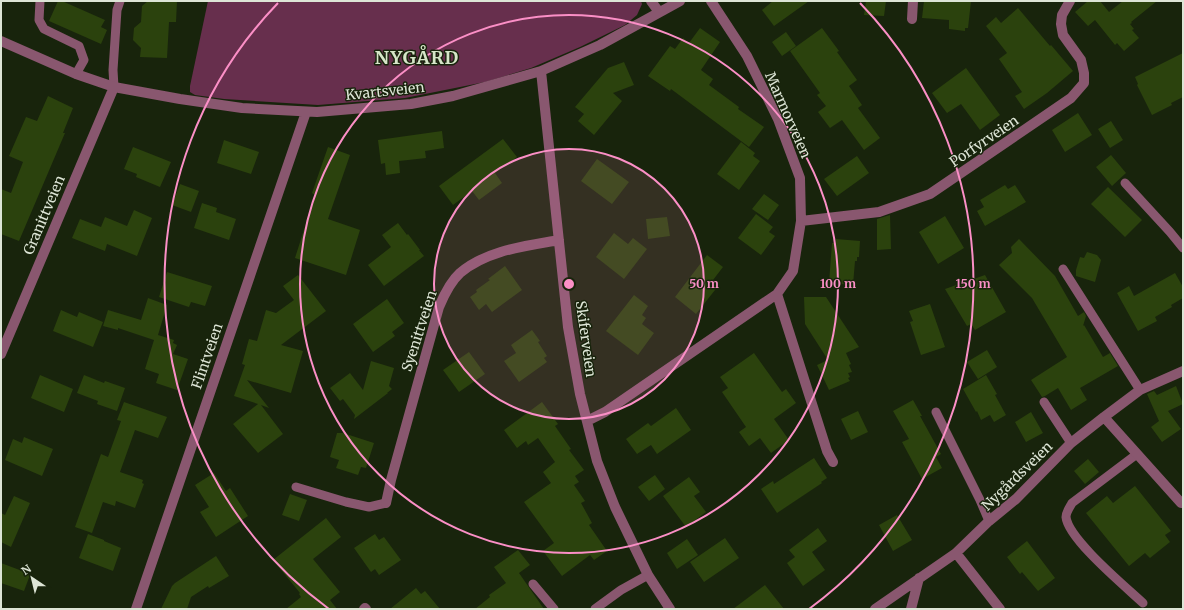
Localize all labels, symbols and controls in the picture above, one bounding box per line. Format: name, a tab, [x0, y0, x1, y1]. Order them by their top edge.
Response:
district label: NYGÅRD	[375, 45, 459, 69]
street label: Marmorveien	[761, 69, 815, 161]
street label: Kvartsveien	[345, 78, 425, 104]
street label: Porfyrveien	[946, 111, 1022, 171]
street label: Granittveien	[19, 173, 69, 257]
text: 50 m	[689, 276, 719, 291]
text: 100 m	[820, 276, 856, 291]
text: 150 m	[956, 276, 991, 291]
centre of rings	[562, 277, 576, 291]
street label: Syenittveien	[397, 288, 441, 374]
street label: Skiferveien	[572, 300, 600, 378]
street label: Flintveien	[187, 321, 227, 391]
street label: Nygårdsveien	[978, 438, 1056, 514]
north arrow	[12, 558, 52, 598]
text: N	[19, 561, 34, 578]

